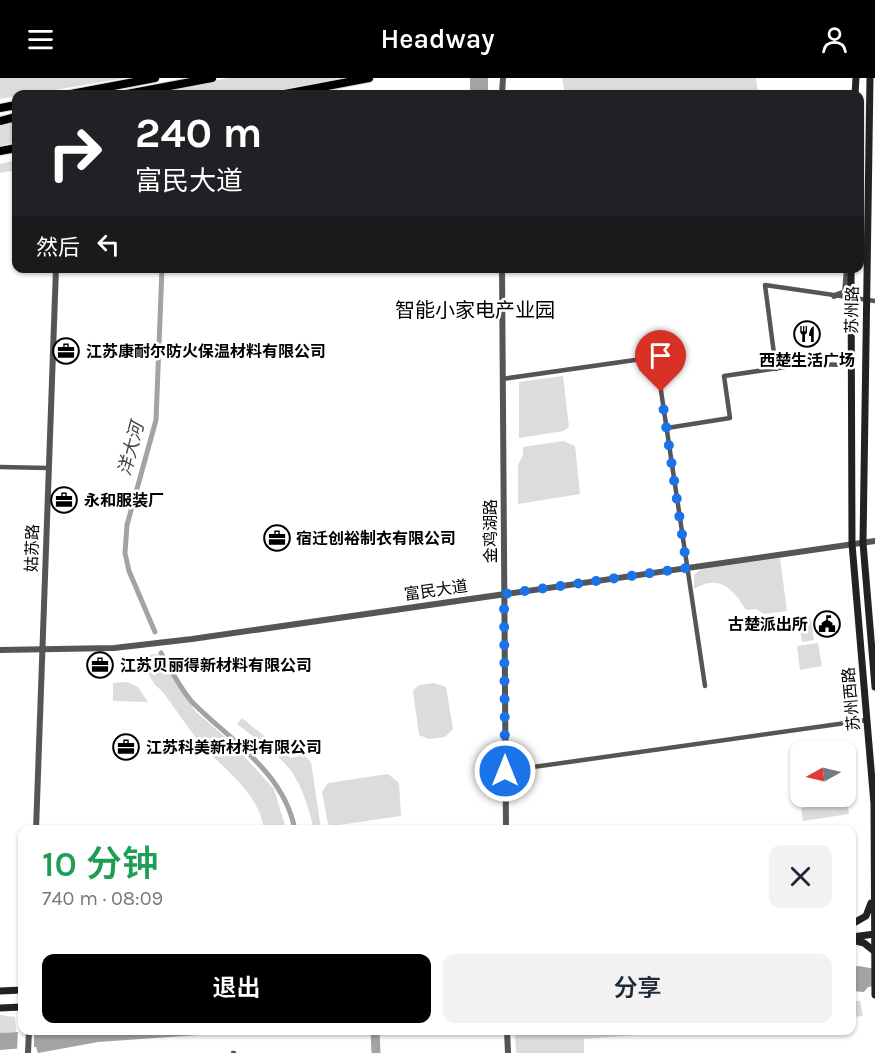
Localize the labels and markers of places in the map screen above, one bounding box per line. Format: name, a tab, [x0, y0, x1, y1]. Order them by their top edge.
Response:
restaurant icon: 西楚生活广场	[792, 319, 822, 349]
pin	[635, 330, 686, 392]
office icon: 江苏康耐尔防火保温材料有限公司	[51, 336, 81, 366]
place label: 江苏康耐尔防火保温材料有限公司	[86, 342, 326, 361]
place label: 西楚生活广场	[759, 351, 855, 370]
office icon: 永和服装厂	[49, 485, 79, 515]
place label: 永和服装厂	[84, 491, 164, 510]
office icon: 宿迁创裕制衣有限公司	[262, 523, 292, 553]
place label: 宿迁创裕制衣有限公司	[296, 529, 456, 548]
public building icon: 古楚派出所	[812, 609, 842, 639]
place label: 古楚派出所	[728, 615, 808, 634]
office icon: 江苏贝丽得新材料有限公司	[85, 650, 115, 680]
place label: 江苏贝丽得新材料有限公司	[120, 656, 312, 675]
office icon: 江苏科美新材料有限公司	[111, 732, 141, 762]
place label: 江苏科美新材料有限公司	[146, 738, 322, 757]

